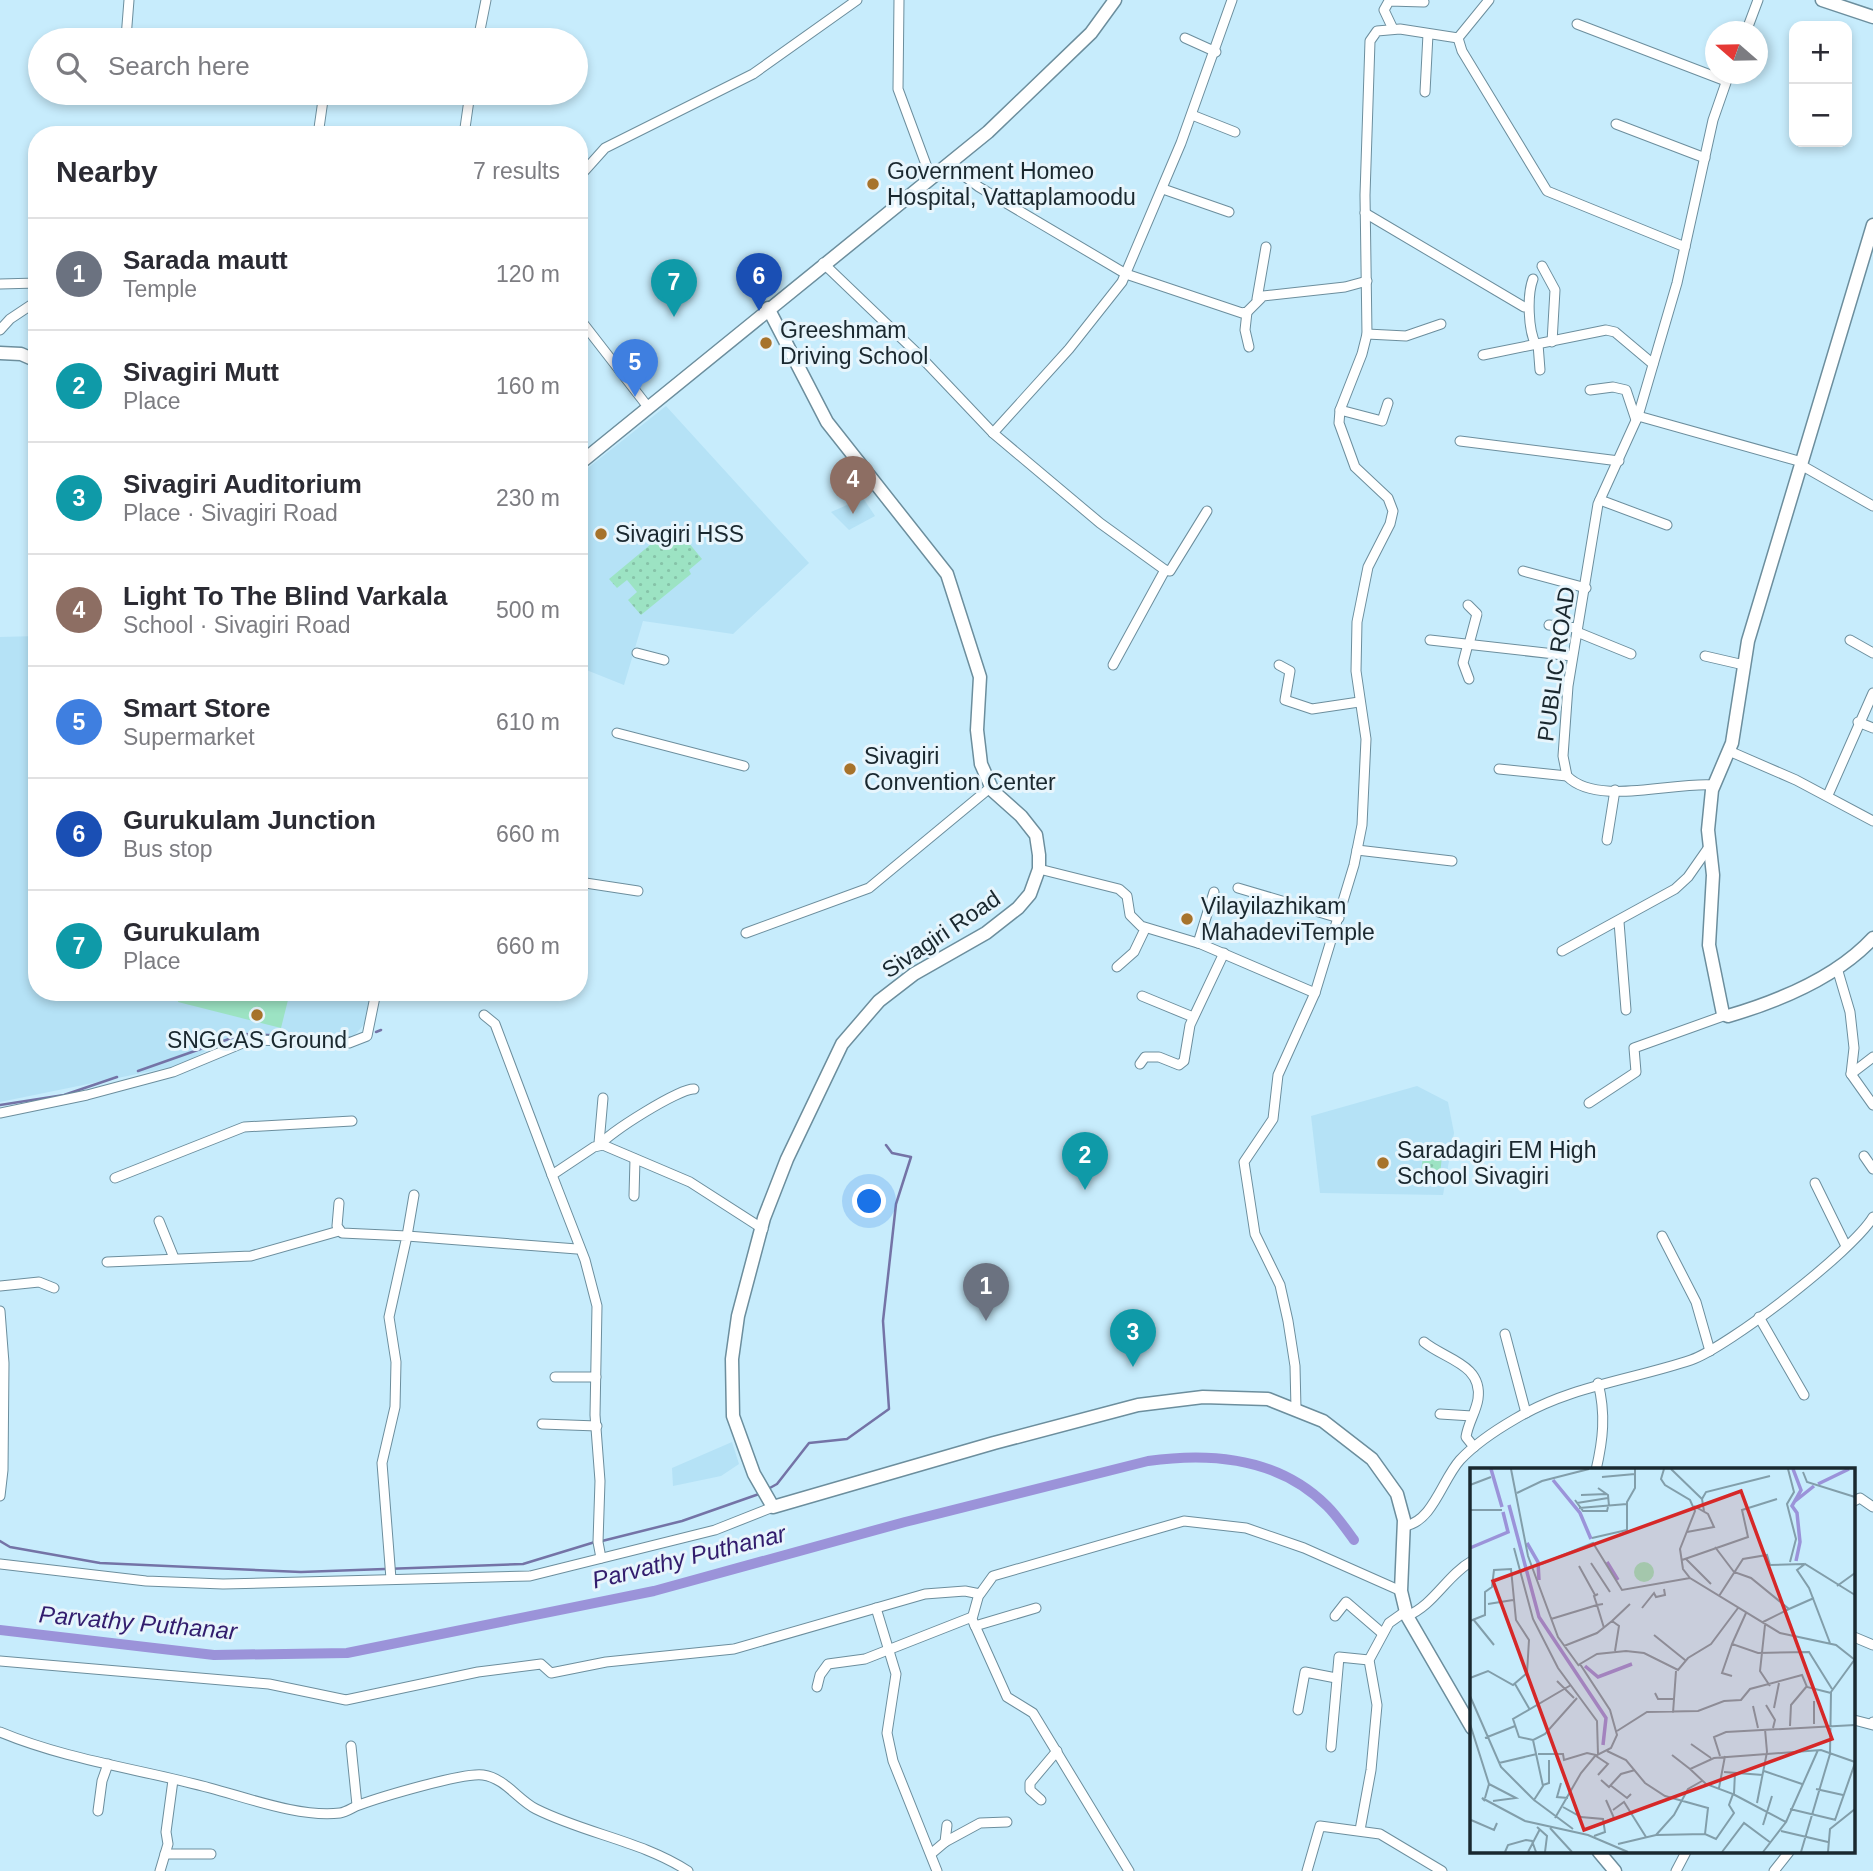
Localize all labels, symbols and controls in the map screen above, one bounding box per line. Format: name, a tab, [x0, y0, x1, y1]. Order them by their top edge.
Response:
north arrow	[1705, 21, 1768, 84]
map controls	[1789, 21, 1852, 147]
button: +	[1789, 21, 1852, 84]
search box	[28, 28, 588, 105]
icon: search	[52, 48, 90, 86]
text: Search here	[108, 51, 250, 81]
button: −	[1789, 84, 1852, 147]
text: Nearby	[56, 155, 158, 188]
text: 7 results	[473, 158, 560, 184]
place label: Government Homeo Hospital, Vattaplamoodu	[887, 158, 1136, 210]
marker: Government Homeo Hospital, Vattaplamoodu	[865, 176, 881, 192]
text: Sarada mautt	[123, 245, 288, 275]
pin: 6	[736, 253, 782, 311]
pin: 7	[651, 259, 697, 317]
text: 1	[73, 261, 85, 287]
text: 120 m	[496, 261, 560, 287]
text: Temple	[123, 276, 197, 302]
place label: Greeshmam Driving School	[780, 317, 928, 369]
marker: Greeshmam Driving School	[758, 335, 774, 351]
pin: 5	[612, 339, 658, 397]
text: Sivagiri Mutt	[123, 357, 279, 387]
text: 2	[73, 373, 85, 399]
text: 160 m	[496, 373, 560, 399]
text: Place	[123, 388, 181, 414]
pin: 4	[830, 456, 876, 514]
text: Sivagiri Auditorium	[123, 469, 362, 499]
text: 3	[73, 485, 85, 511]
text: 230 m	[496, 485, 560, 511]
text: Place · Sivagiri Road	[123, 500, 338, 526]
place label: Sivagiri HSS	[615, 521, 744, 547]
marker: Sivagiri HSS	[593, 526, 609, 542]
text: Light To The Blind Varkala	[123, 581, 448, 611]
street label: PUBLIC ROAD	[1532, 585, 1580, 743]
text: 4	[73, 597, 85, 623]
text: 500 m	[496, 597, 560, 623]
text: School · Sivagiri Road	[123, 612, 351, 638]
text: Smart Store	[123, 693, 270, 723]
text: 5	[73, 709, 85, 735]
text: 610 m	[496, 709, 560, 735]
text: Supermarket	[123, 724, 255, 750]
place label: Sivagiri Convention Center	[864, 743, 1056, 795]
marker: Sivagiri Convention Center	[842, 761, 858, 777]
text: Gurukulam Junction	[123, 805, 376, 835]
text: 6	[73, 821, 85, 847]
text: 660 m	[496, 821, 560, 847]
text: Bus stop	[123, 836, 213, 862]
street label: Sivagiri Road	[877, 885, 1005, 983]
place label: Vilayilazhikam MahadeviTemple	[1201, 893, 1375, 945]
marker: Vilayilazhikam MahadeviTemple	[1179, 911, 1195, 927]
text: Gurukulam	[123, 917, 260, 947]
text: 7	[73, 933, 85, 959]
text: 660 m	[496, 933, 560, 959]
text: Place	[123, 948, 181, 974]
marker: SNGCAS Ground	[249, 1007, 265, 1023]
place label: SNGCAS Ground	[167, 1027, 347, 1053]
pin: 2	[1062, 1132, 1108, 1190]
place label: Saradagiri EM High School Sivagiri	[1397, 1137, 1596, 1189]
marker: Saradagiri EM High School Sivagiri	[1375, 1155, 1391, 1171]
your location	[852, 1184, 886, 1218]
pin: 1	[963, 1263, 1009, 1321]
pin: 3	[1110, 1309, 1156, 1367]
inset map	[1470, 1468, 1856, 1854]
water label: Parvathy Puthanar	[589, 1519, 790, 1594]
water label: Parvathy Puthanar	[38, 1600, 239, 1645]

